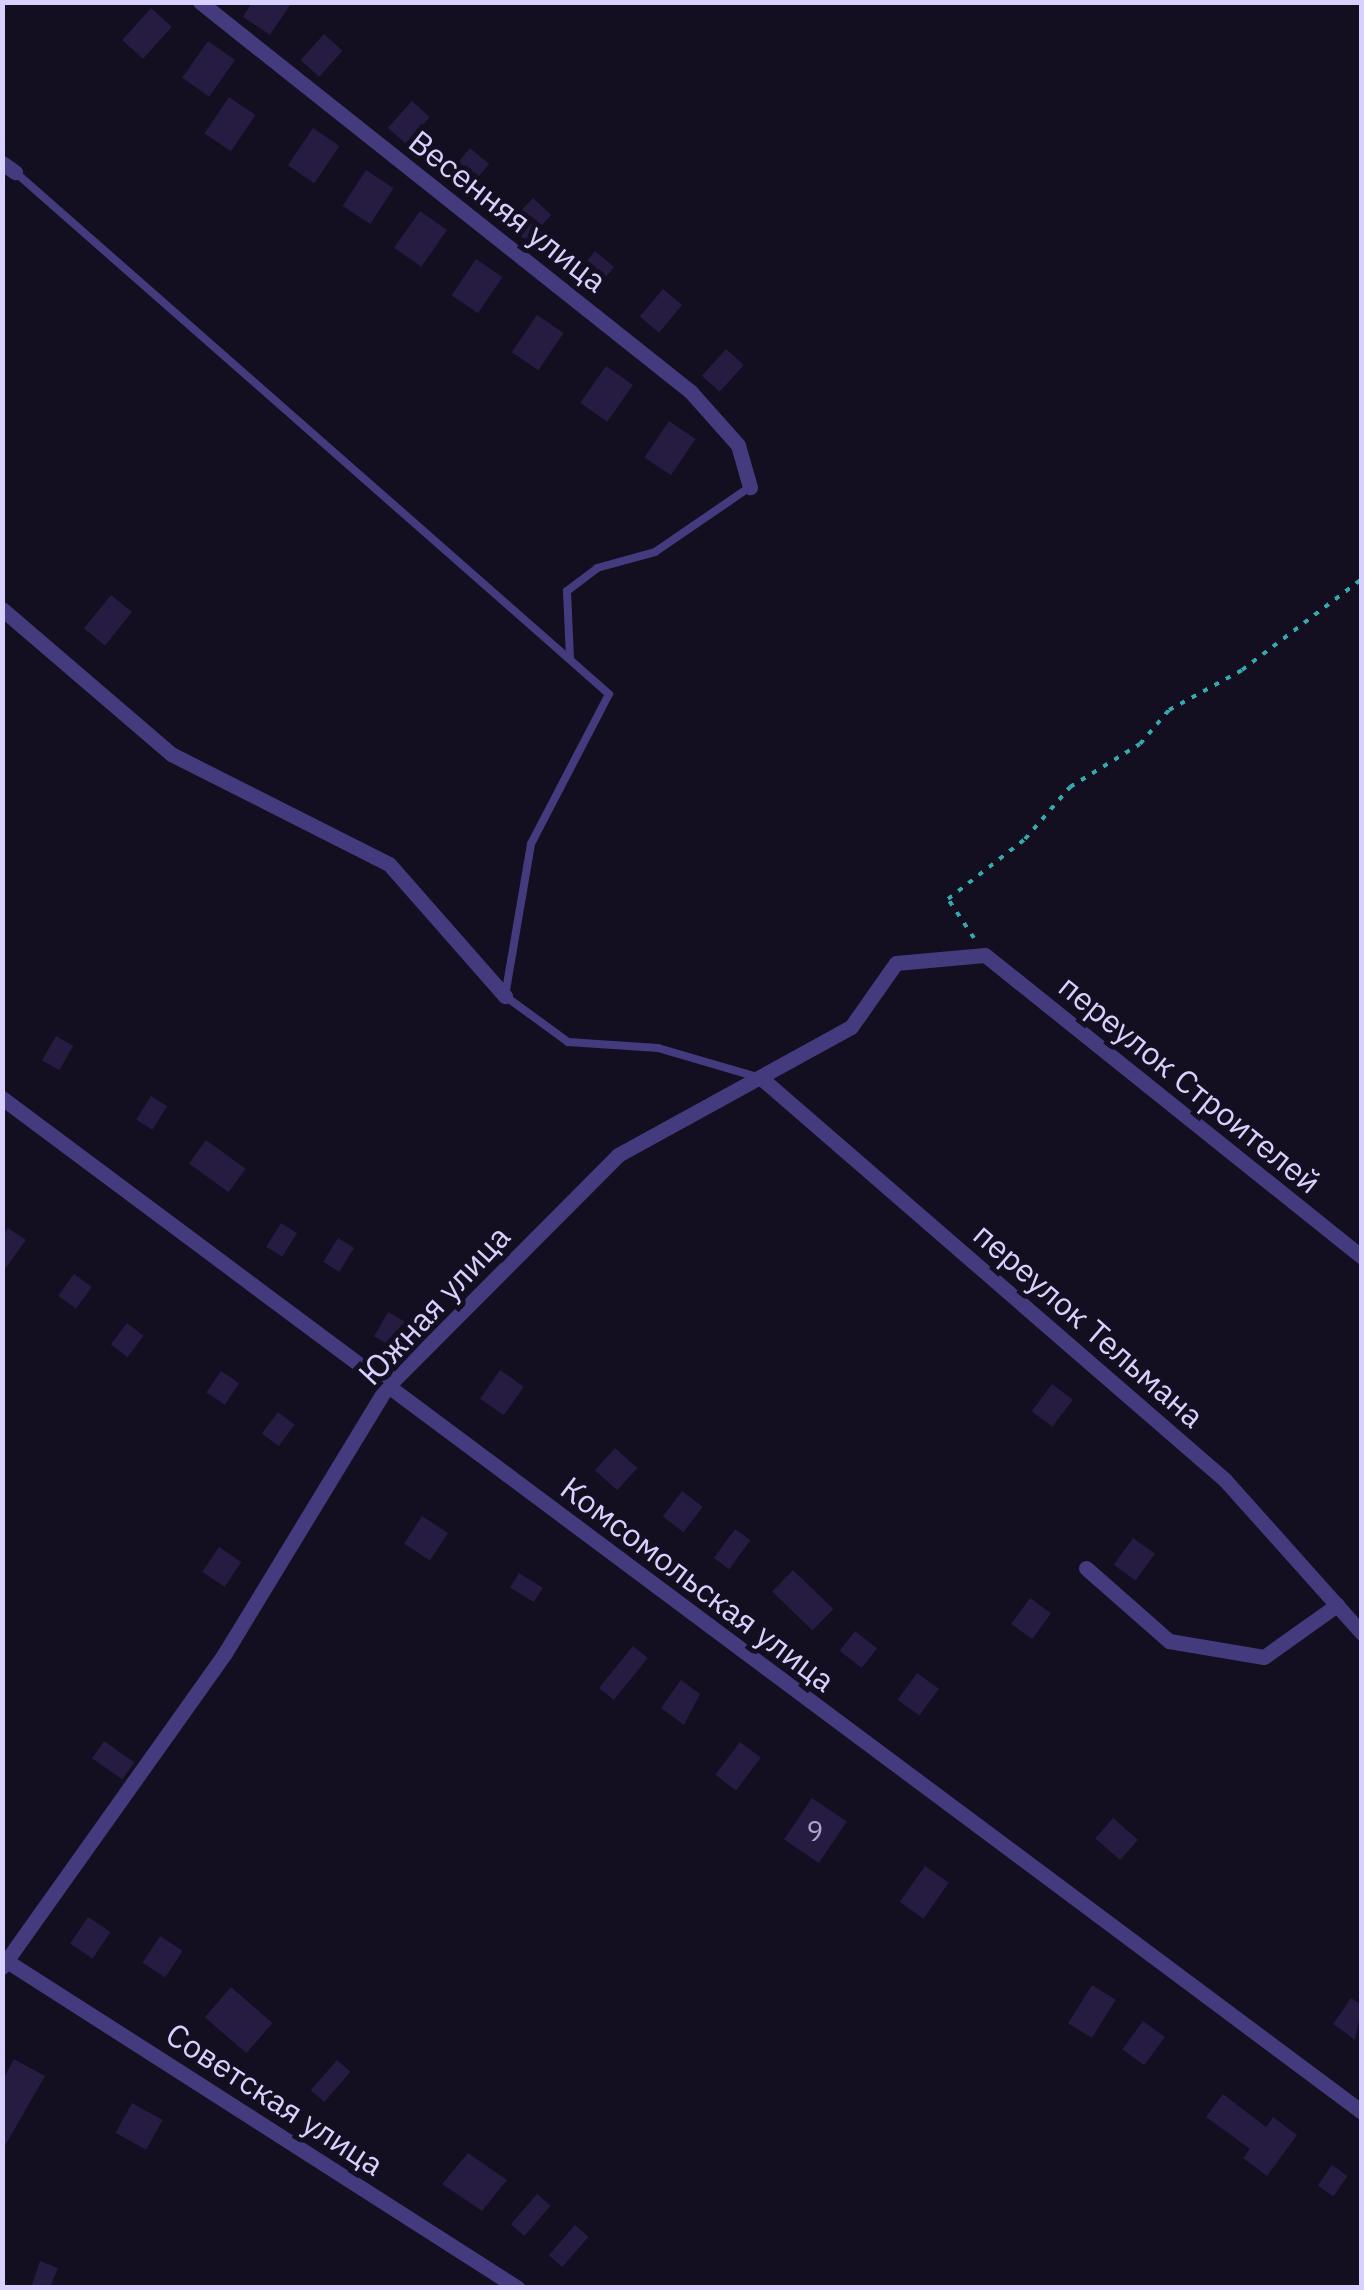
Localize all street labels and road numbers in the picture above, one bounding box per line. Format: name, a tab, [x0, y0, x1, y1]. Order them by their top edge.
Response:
street label: Весенняя улица	[402, 122, 614, 300]
street label: переулок Строителей	[1051, 967, 1329, 1201]
street label: переулок Тельмана	[966, 1215, 1212, 1435]
street label: Южная улица	[350, 1217, 518, 1393]
street label: Комсомольская улица	[553, 1468, 843, 1700]
street label: Советская улица	[159, 2014, 391, 2184]

